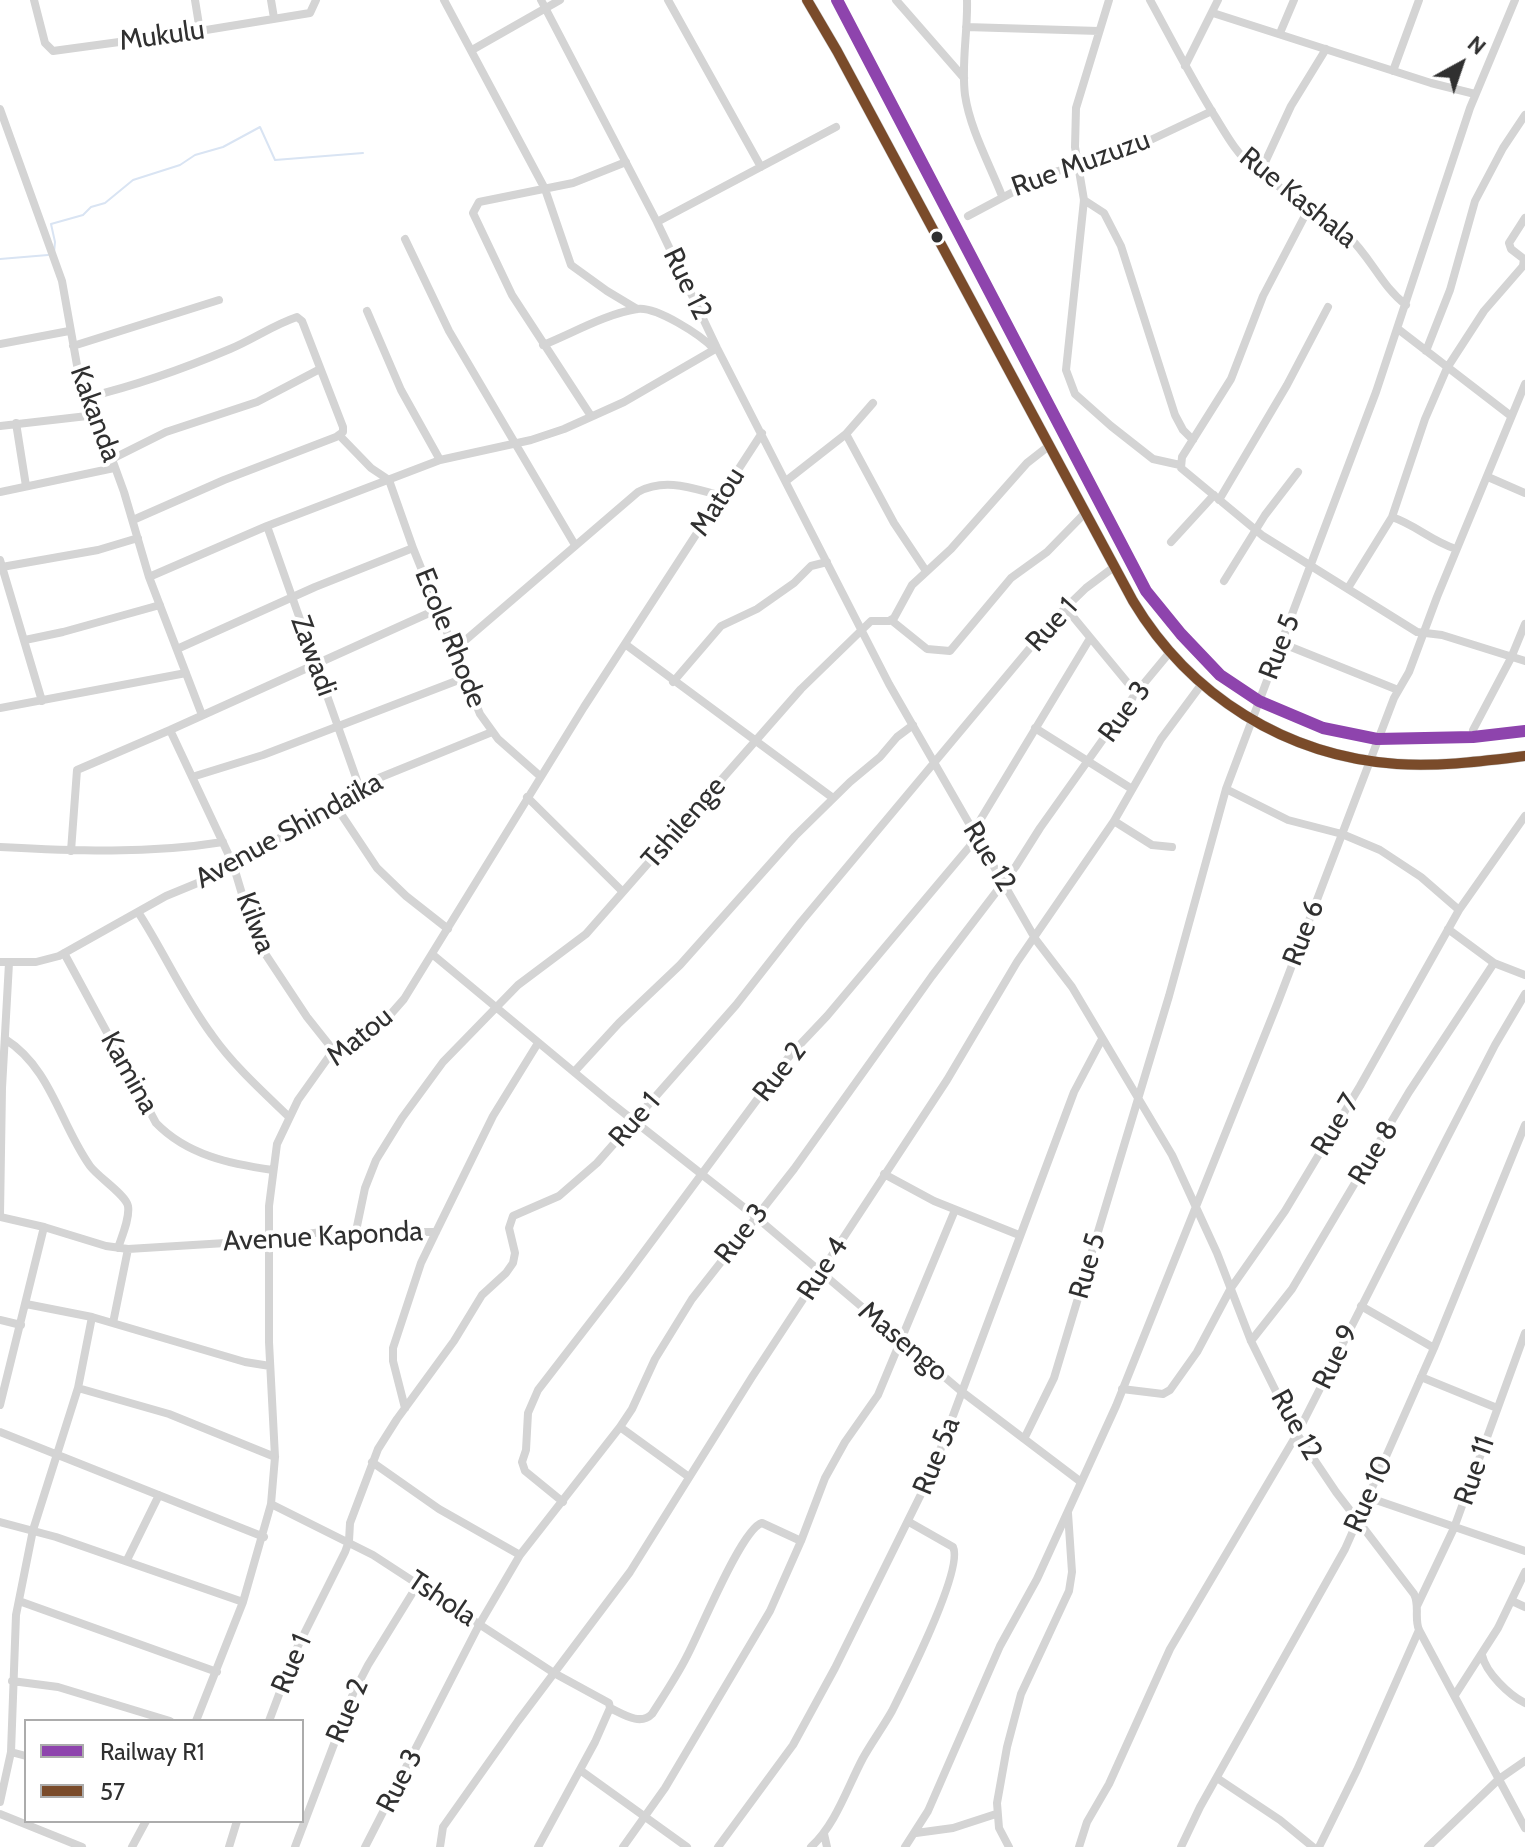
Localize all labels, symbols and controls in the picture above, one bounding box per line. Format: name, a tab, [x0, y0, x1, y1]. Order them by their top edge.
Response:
street label: Mukulu	[117, 13, 207, 59]
north arrow	[1421, 24, 1501, 104]
text: N	[1462, 30, 1491, 61]
street label: Rue Muzuzu	[1007, 123, 1155, 205]
street label: Rue Kashala	[1232, 140, 1364, 256]
unlabelled marker	[929, 229, 945, 245]
street label: Rue 12	[655, 243, 719, 325]
street label: Kakanda	[62, 361, 128, 467]
street label: Matou	[683, 461, 753, 543]
street label: Ecole Rhode	[407, 563, 493, 713]
street label: Rue 1	[1019, 591, 1085, 659]
street label: Rue 5	[1252, 610, 1308, 684]
street label: Zawadi	[283, 611, 343, 701]
street label: Rue 3	[1092, 675, 1158, 749]
street label: Avenue Shindaïka	[190, 766, 388, 896]
street label: Tshilenge	[635, 770, 733, 876]
street label: Rue 12	[955, 816, 1023, 898]
street label: Kilwa	[228, 888, 282, 958]
street label: Rue 6	[1276, 895, 1332, 971]
street label: Matou	[320, 1000, 400, 1074]
street label: Kamina	[93, 1026, 165, 1120]
street label: Rue 2	[746, 1035, 814, 1109]
street label: Rue 1	[602, 1086, 668, 1154]
street label: Rue 7	[1305, 1088, 1367, 1162]
street label: Rue 8	[1342, 1115, 1406, 1191]
street label: Rue 3	[708, 1197, 776, 1271]
street label: Avenue Kaponda	[222, 1215, 424, 1259]
street label: Rue 5	[1063, 1229, 1113, 1303]
street label: Rue 4	[790, 1231, 856, 1307]
street label: Masengo	[851, 1295, 955, 1389]
street label: Rue 9	[1306, 1319, 1366, 1395]
street label: Rue 12	[1263, 1384, 1329, 1466]
street label: Rue 5a	[906, 1412, 968, 1500]
street label: Rue 11	[1448, 1432, 1502, 1510]
street label: Rue 10	[1337, 1450, 1401, 1538]
street label: Tshola	[401, 1564, 483, 1634]
street label: Rue 1	[265, 1629, 319, 1699]
street label: Rue 2	[320, 1674, 376, 1748]
legend	[24, 1719, 304, 1823]
text: Railway R1	[100, 1737, 205, 1766]
street label: Rue 3	[370, 1744, 430, 1818]
text: 57	[100, 1777, 125, 1806]

